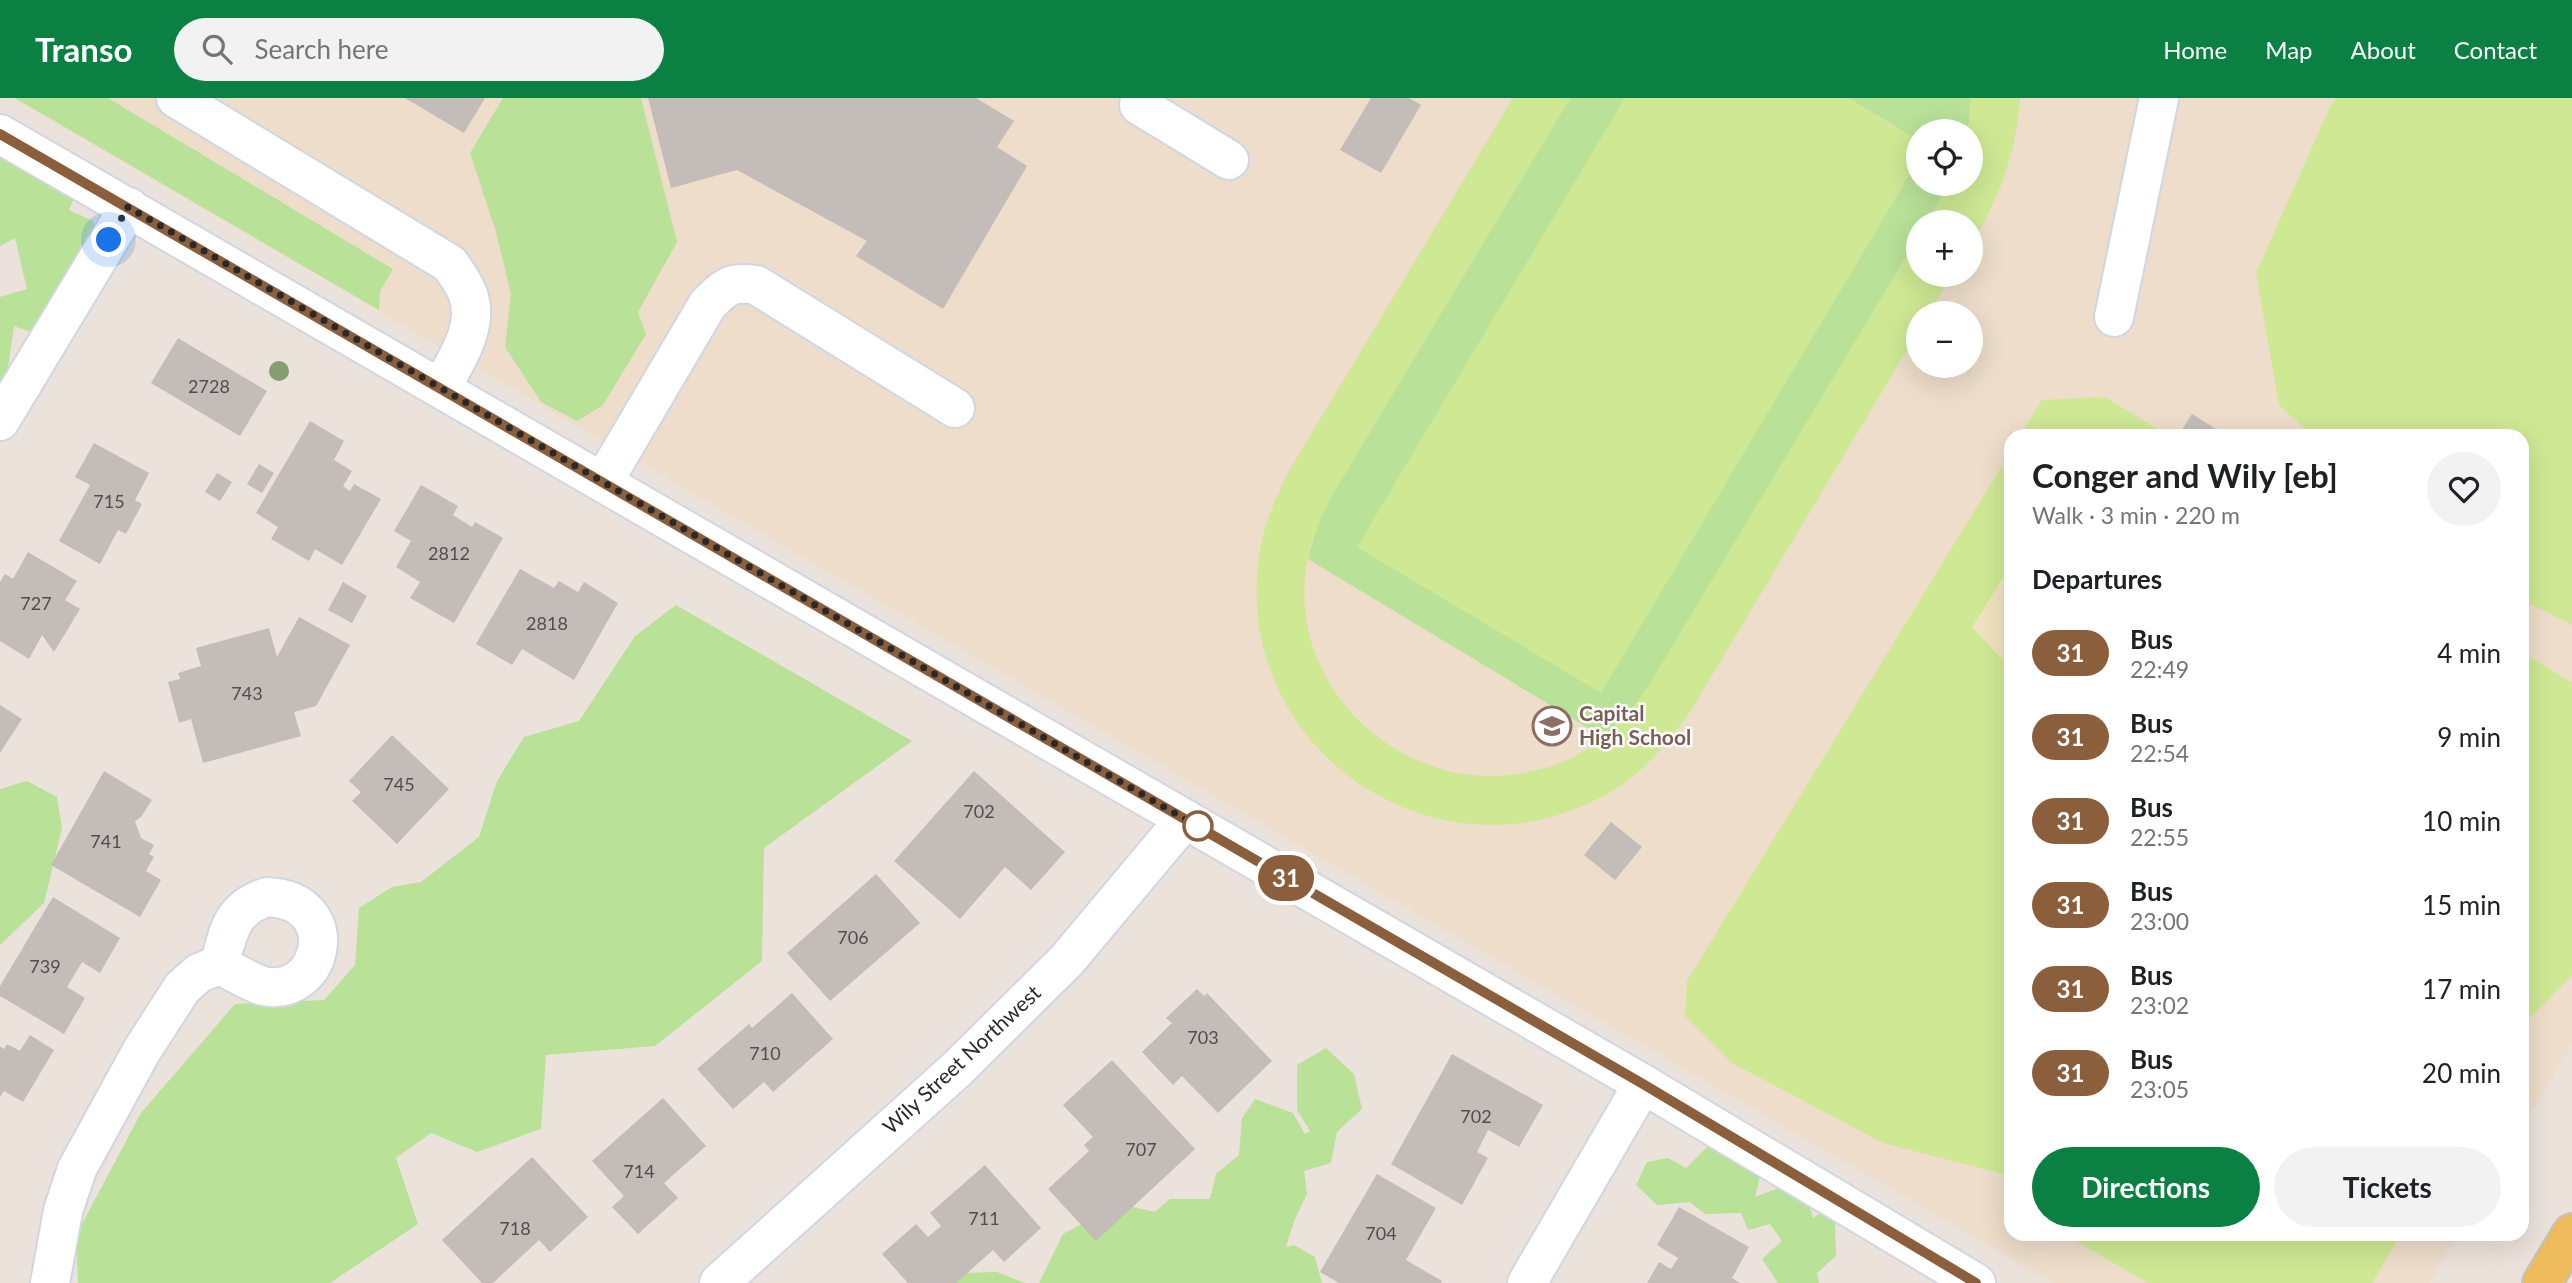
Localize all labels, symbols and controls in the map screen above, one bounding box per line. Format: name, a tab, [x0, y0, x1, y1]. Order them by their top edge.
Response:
search box	[174, 18, 664, 81]
text: Transo	[35, 29, 132, 69]
icon: search	[198, 30, 236, 68]
text: Search here	[254, 33, 388, 65]
text: Home	[2163, 35, 2227, 64]
text: Map	[2265, 35, 2313, 64]
text: About	[2351, 35, 2416, 64]
text: Contact	[2454, 35, 2537, 64]
map controls	[1906, 119, 1983, 378]
button: locate	[1906, 119, 1983, 196]
button: +	[1906, 210, 1983, 287]
your location	[91, 222, 126, 257]
button: −	[1906, 301, 1983, 378]
house number: 2728	[188, 375, 230, 397]
button: heart	[2427, 452, 2501, 526]
text: Conger and Wily [eb]	[2032, 455, 2338, 495]
house number: 715	[93, 490, 125, 512]
text: Walk · 3 min · 220 m	[2032, 501, 2240, 529]
house number: 2812	[428, 542, 470, 564]
text: Departures	[2032, 563, 2162, 595]
house number: 727	[20, 592, 52, 614]
house number: 2818	[526, 612, 568, 634]
text: Bus	[2130, 623, 2173, 655]
text: 4 min	[2437, 637, 2501, 669]
text: 31	[2057, 638, 2084, 667]
text: 22:49	[2130, 655, 2189, 683]
house number: 743	[231, 682, 263, 704]
place label: Capital High School	[1579, 700, 1691, 749]
school or university icon: Capital High School	[1531, 705, 1573, 747]
text: Bus	[2130, 707, 2173, 739]
text: 9 min	[2437, 721, 2501, 753]
text: 31	[2057, 722, 2084, 751]
text: 22:54	[2130, 739, 2189, 767]
house number: 745	[383, 773, 415, 795]
text: Bus	[2130, 791, 2173, 823]
house number: 702	[963, 800, 995, 822]
text: 10 min	[2422, 805, 2501, 837]
text: 31	[2057, 806, 2084, 835]
unlabelled marker	[1183, 811, 1213, 841]
text: 22:55	[2130, 823, 2189, 851]
house number: 741	[90, 830, 122, 852]
line badge: 31	[1254, 855, 1318, 901]
text: 31	[1272, 863, 1300, 892]
text: Bus	[2130, 875, 2173, 907]
text: 15 min	[2422, 889, 2501, 921]
text: 31	[2057, 890, 2084, 919]
text: 23:00	[2130, 907, 2189, 935]
house number: 706	[837, 926, 869, 948]
house number: 739	[29, 955, 61, 977]
text: Bus	[2130, 959, 2173, 991]
text: 17 min	[2422, 973, 2501, 1005]
text: 31	[2057, 974, 2084, 1003]
street label: Wily Street Northwest	[877, 979, 1045, 1138]
text: 23:02	[2130, 991, 2189, 1019]
house number: 703	[1187, 1026, 1219, 1048]
house number: 710	[749, 1042, 781, 1064]
text: Bus	[2130, 1043, 2173, 1075]
text: 20 min	[2422, 1057, 2501, 1089]
text: 31	[2057, 1058, 2084, 1087]
text: 23:05	[2130, 1075, 2189, 1103]
house number: 702	[1460, 1105, 1492, 1127]
house number: 707	[1125, 1138, 1157, 1160]
button: Directions	[2032, 1147, 2260, 1227]
button: Tickets	[2274, 1147, 2501, 1227]
house number: 714	[623, 1160, 655, 1182]
house number: 711	[968, 1207, 1000, 1229]
house number: 718	[499, 1217, 531, 1239]
house number: 704	[1365, 1222, 1397, 1244]

